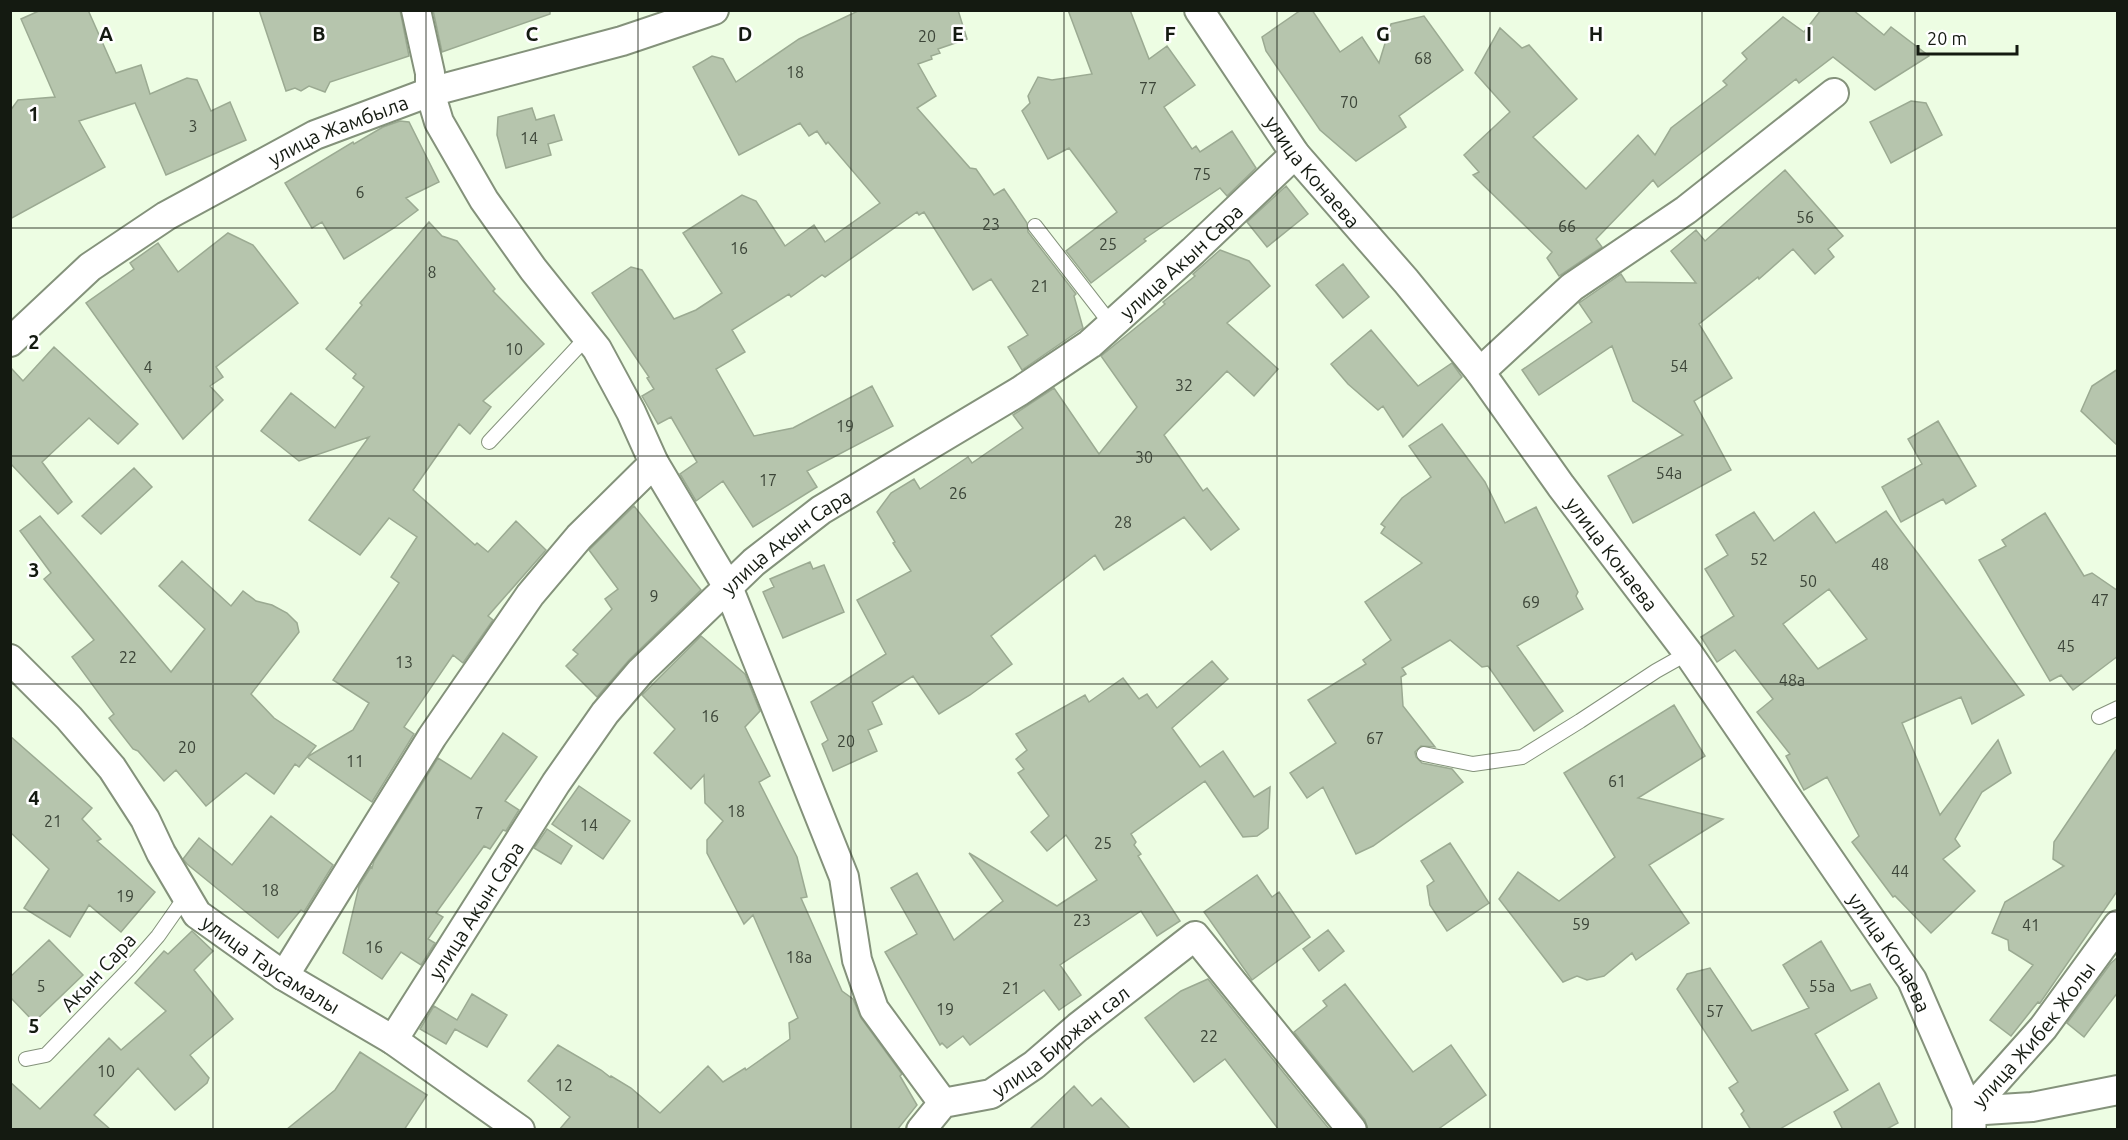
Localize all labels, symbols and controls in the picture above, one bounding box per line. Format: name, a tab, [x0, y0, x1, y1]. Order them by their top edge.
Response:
scale bar	[1918, 18, 2017, 56]
text: A	[99, 22, 113, 45]
text: B	[312, 22, 326, 45]
text: C	[526, 22, 539, 45]
text: D	[738, 22, 752, 45]
text: E	[952, 22, 964, 45]
text: F	[1164, 22, 1176, 45]
text: G	[1376, 22, 1390, 45]
text: H	[1589, 22, 1603, 45]
text: I	[1806, 22, 1812, 45]
house number: 20	[918, 27, 936, 45]
text: 20 m	[1927, 28, 1967, 48]
house number: 68	[1414, 49, 1432, 67]
house number: 18	[786, 63, 804, 81]
house number: 77	[1139, 79, 1157, 97]
street label: улица Жамбыла	[264, 90, 411, 170]
house number: 70	[1340, 93, 1358, 111]
text: 1	[28, 102, 40, 125]
street label: улица Конаева	[1261, 111, 1365, 232]
house number: 3	[188, 117, 198, 135]
house number: 14	[520, 129, 538, 147]
house number: 75	[1193, 165, 1211, 183]
house number: 6	[355, 183, 365, 201]
street label: улица Акын Сара	[1115, 199, 1247, 323]
house number: 56	[1796, 208, 1814, 226]
house number: 23	[982, 215, 1000, 233]
house number: 66	[1558, 217, 1576, 235]
house number: 25	[1099, 235, 1117, 253]
house number: 16	[730, 239, 748, 257]
house number: 8	[427, 263, 437, 281]
house number: 21	[1031, 277, 1049, 295]
text: 2	[28, 330, 40, 353]
house number: 10	[505, 340, 523, 358]
house number: 54	[1670, 357, 1688, 375]
house number: 4	[143, 358, 153, 376]
house number: 32	[1175, 376, 1193, 394]
house number: 19	[836, 417, 854, 435]
house number: 30	[1135, 448, 1153, 466]
house number: 54а	[1656, 464, 1682, 482]
house number: 17	[759, 471, 777, 489]
street label: улица Акын Сара	[716, 484, 855, 599]
house number: 26	[949, 484, 967, 502]
street label: улица Конаева	[1562, 492, 1663, 615]
house number: 28	[1114, 513, 1132, 531]
house number: 52	[1750, 550, 1768, 568]
house number: 48	[1871, 555, 1889, 573]
text: 3	[28, 558, 40, 581]
house number: 50	[1799, 572, 1817, 590]
house number: 9	[649, 587, 659, 605]
house number: 47	[2091, 591, 2109, 609]
house number: 69	[1522, 593, 1540, 611]
house number: 45	[2057, 637, 2075, 655]
house number: 22	[119, 648, 137, 666]
house number: 13	[395, 653, 413, 671]
house number: 48а	[1779, 671, 1805, 689]
house number: 16	[701, 707, 719, 725]
house number: 67	[1366, 729, 1384, 747]
house number: 20	[837, 732, 855, 750]
house number: 20	[178, 738, 196, 756]
house number: 11	[346, 752, 364, 770]
house number: 61	[1608, 772, 1626, 790]
text: 4	[28, 786, 40, 809]
house number: 18	[727, 802, 745, 820]
house number: 7	[474, 804, 484, 822]
house number: 21	[44, 812, 62, 830]
house number: 14	[580, 816, 598, 834]
house number: 25	[1094, 834, 1112, 852]
street label: улица Акын Сара	[423, 837, 528, 983]
house number: 44	[1891, 862, 1909, 880]
house number: 18	[261, 881, 279, 899]
house number: 19	[116, 887, 134, 905]
street label: улица Конаева	[1844, 888, 1936, 1015]
street label: улица Таусамалы	[198, 910, 344, 1018]
house number: 23	[1073, 911, 1091, 929]
house number: 59	[1572, 915, 1590, 933]
house number: 41	[2022, 916, 2040, 934]
street label: Акын Сара	[56, 928, 140, 1016]
house number: 16	[365, 938, 383, 956]
house number: 18а	[786, 948, 812, 966]
street label: улица Жибек Жолы	[1967, 957, 2099, 1112]
house number: 5	[36, 977, 46, 995]
house number: 55а	[1809, 977, 1835, 995]
house number: 21	[1002, 979, 1020, 997]
street label: улица Биржан сал	[987, 980, 1133, 1102]
house number: 19	[936, 1000, 954, 1018]
house number: 57	[1706, 1002, 1724, 1020]
text: 5	[28, 1014, 40, 1037]
house number: 22	[1200, 1027, 1218, 1045]
house number: 10	[97, 1062, 115, 1080]
house number: 12	[555, 1076, 573, 1094]

